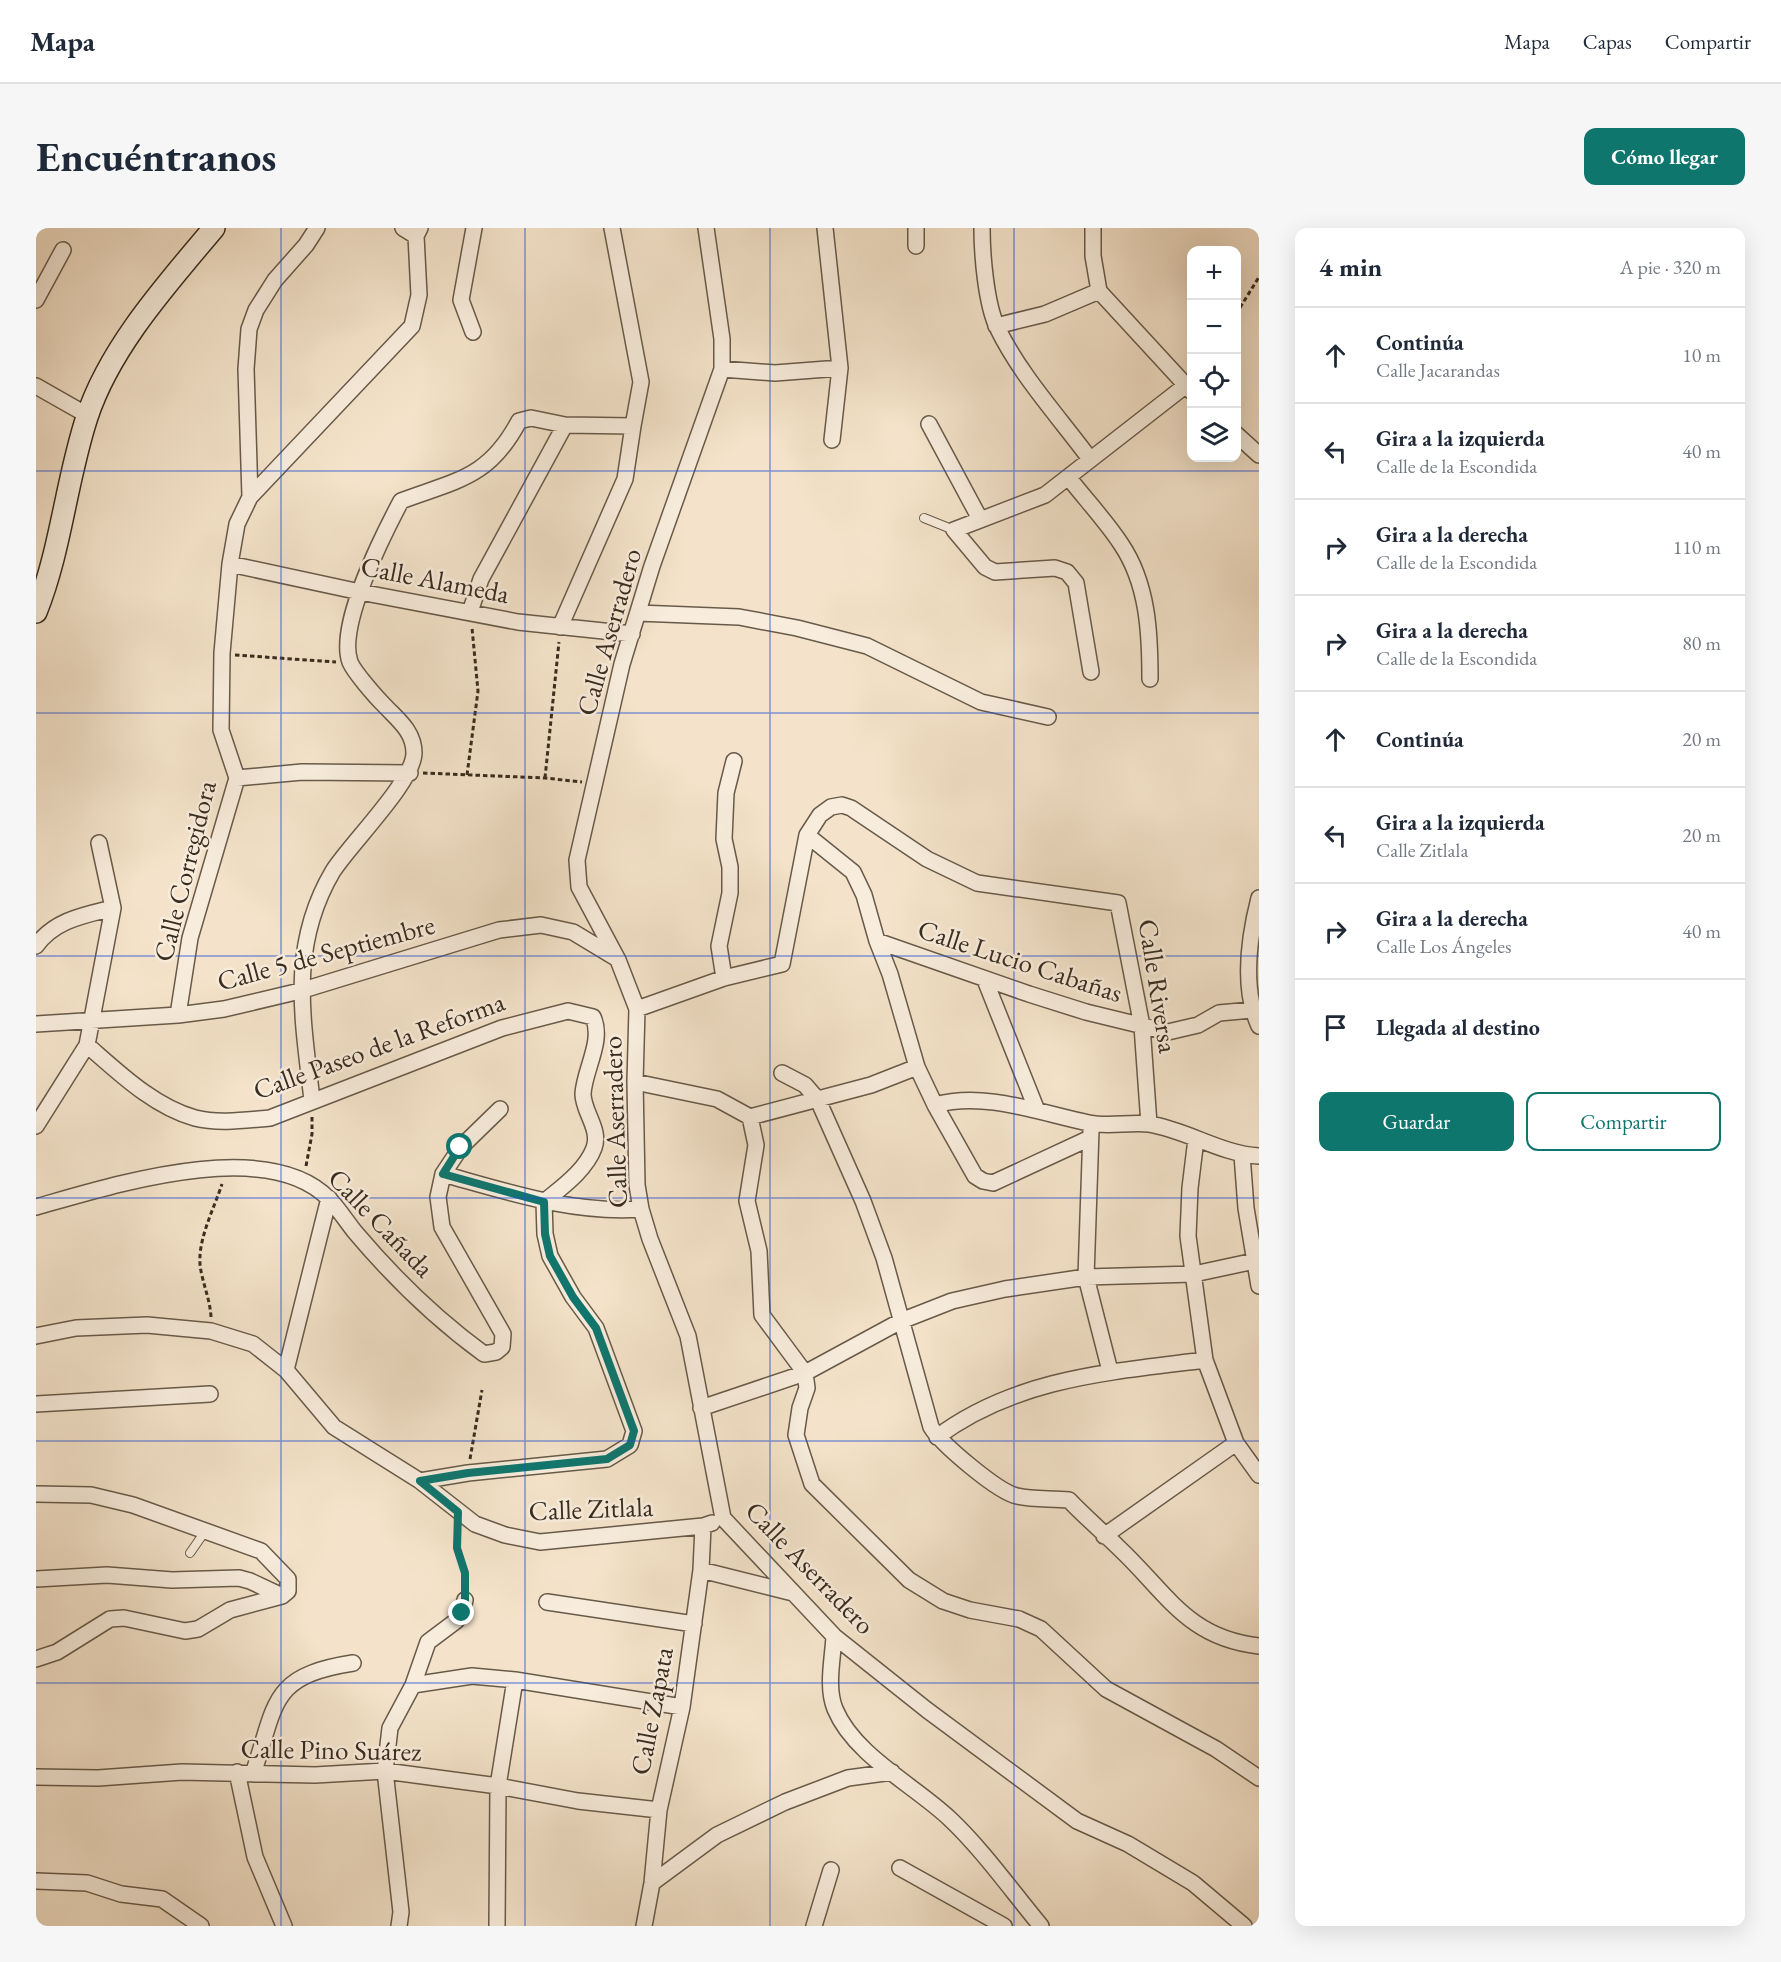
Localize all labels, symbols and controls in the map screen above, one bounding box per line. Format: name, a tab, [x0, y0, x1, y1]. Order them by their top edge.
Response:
text: Mapa	[30, 23, 95, 59]
text: Mapa	[1504, 28, 1550, 55]
text: Capas	[1583, 28, 1632, 55]
text: Compartir	[1665, 28, 1751, 55]
button: Cómo llegar	[1584, 128, 1745, 185]
text: Encuéntranos	[36, 129, 276, 184]
map controls	[1187, 246, 1241, 462]
button: +	[1187, 246, 1241, 300]
text: 4 min	[1319, 250, 1382, 284]
text: A pie · 320 m	[1620, 254, 1721, 280]
button: −	[1187, 300, 1241, 354]
text: Continúa	[1376, 328, 1464, 357]
icon: ahead	[1319, 339, 1352, 372]
text: 10 m	[1682, 342, 1721, 368]
button: locate	[1187, 354, 1241, 408]
text: Calle Jacarandas	[1376, 357, 1500, 383]
button: layers	[1187, 408, 1241, 462]
text: Gira a la izquierda	[1376, 424, 1545, 453]
icon: left	[1319, 435, 1352, 468]
text: 40 m	[1682, 438, 1721, 464]
text: Calle de la Escondida	[1376, 453, 1537, 479]
text: Gira a la derecha	[1376, 520, 1528, 549]
icon: right	[1319, 531, 1352, 564]
text: 110 m	[1673, 534, 1721, 560]
street label: Calle Aserradero	[568, 544, 649, 719]
street label: Calle Alameda	[358, 548, 513, 611]
text: Calle de la Escondida	[1376, 549, 1537, 575]
text: Gira a la derecha	[1376, 616, 1528, 645]
icon: right	[1319, 627, 1352, 660]
text: 80 m	[1682, 630, 1721, 656]
text: Calle de la Escondida	[1376, 645, 1537, 671]
icon: ahead	[1319, 723, 1352, 756]
text: Continúa	[1376, 725, 1464, 754]
text: 20 m	[1682, 726, 1721, 752]
street label: Calle Corregidora	[145, 777, 224, 965]
text: Gira a la izquierda	[1376, 808, 1545, 837]
icon: left	[1319, 819, 1352, 852]
text: 20 m	[1682, 822, 1721, 848]
text: Calle Zitlala	[1376, 837, 1468, 863]
text: Gira a la derecha	[1376, 904, 1528, 933]
street label: Calle 5 de Septiembre	[213, 907, 439, 998]
street label: Calle Lucio Cabañas	[913, 911, 1127, 1010]
icon: right	[1319, 915, 1352, 948]
street label: Calle Riversa	[1131, 917, 1186, 1055]
text: 40 m	[1682, 918, 1721, 944]
text: Calle Los Ángeles	[1376, 933, 1512, 959]
street label: Calle Paseo de la Reforma	[248, 984, 510, 1107]
icon: arrive	[1319, 1011, 1352, 1044]
text: Llegada al destino	[1376, 1013, 1540, 1042]
street label: Calle Aserradero	[594, 1035, 635, 1209]
button: Guardar	[1319, 1092, 1514, 1151]
button: Compartir	[1526, 1092, 1721, 1151]
route start	[446, 1133, 472, 1159]
street label: Calle Cañada	[321, 1161, 442, 1285]
street label: Calle Zitlala	[528, 1489, 654, 1528]
street label: Calle Aserradero	[738, 1494, 883, 1642]
route end	[448, 1599, 474, 1625]
street label: Calle Zapata	[622, 1644, 681, 1778]
street label: Calle Pino Suárez	[240, 1730, 422, 1769]

